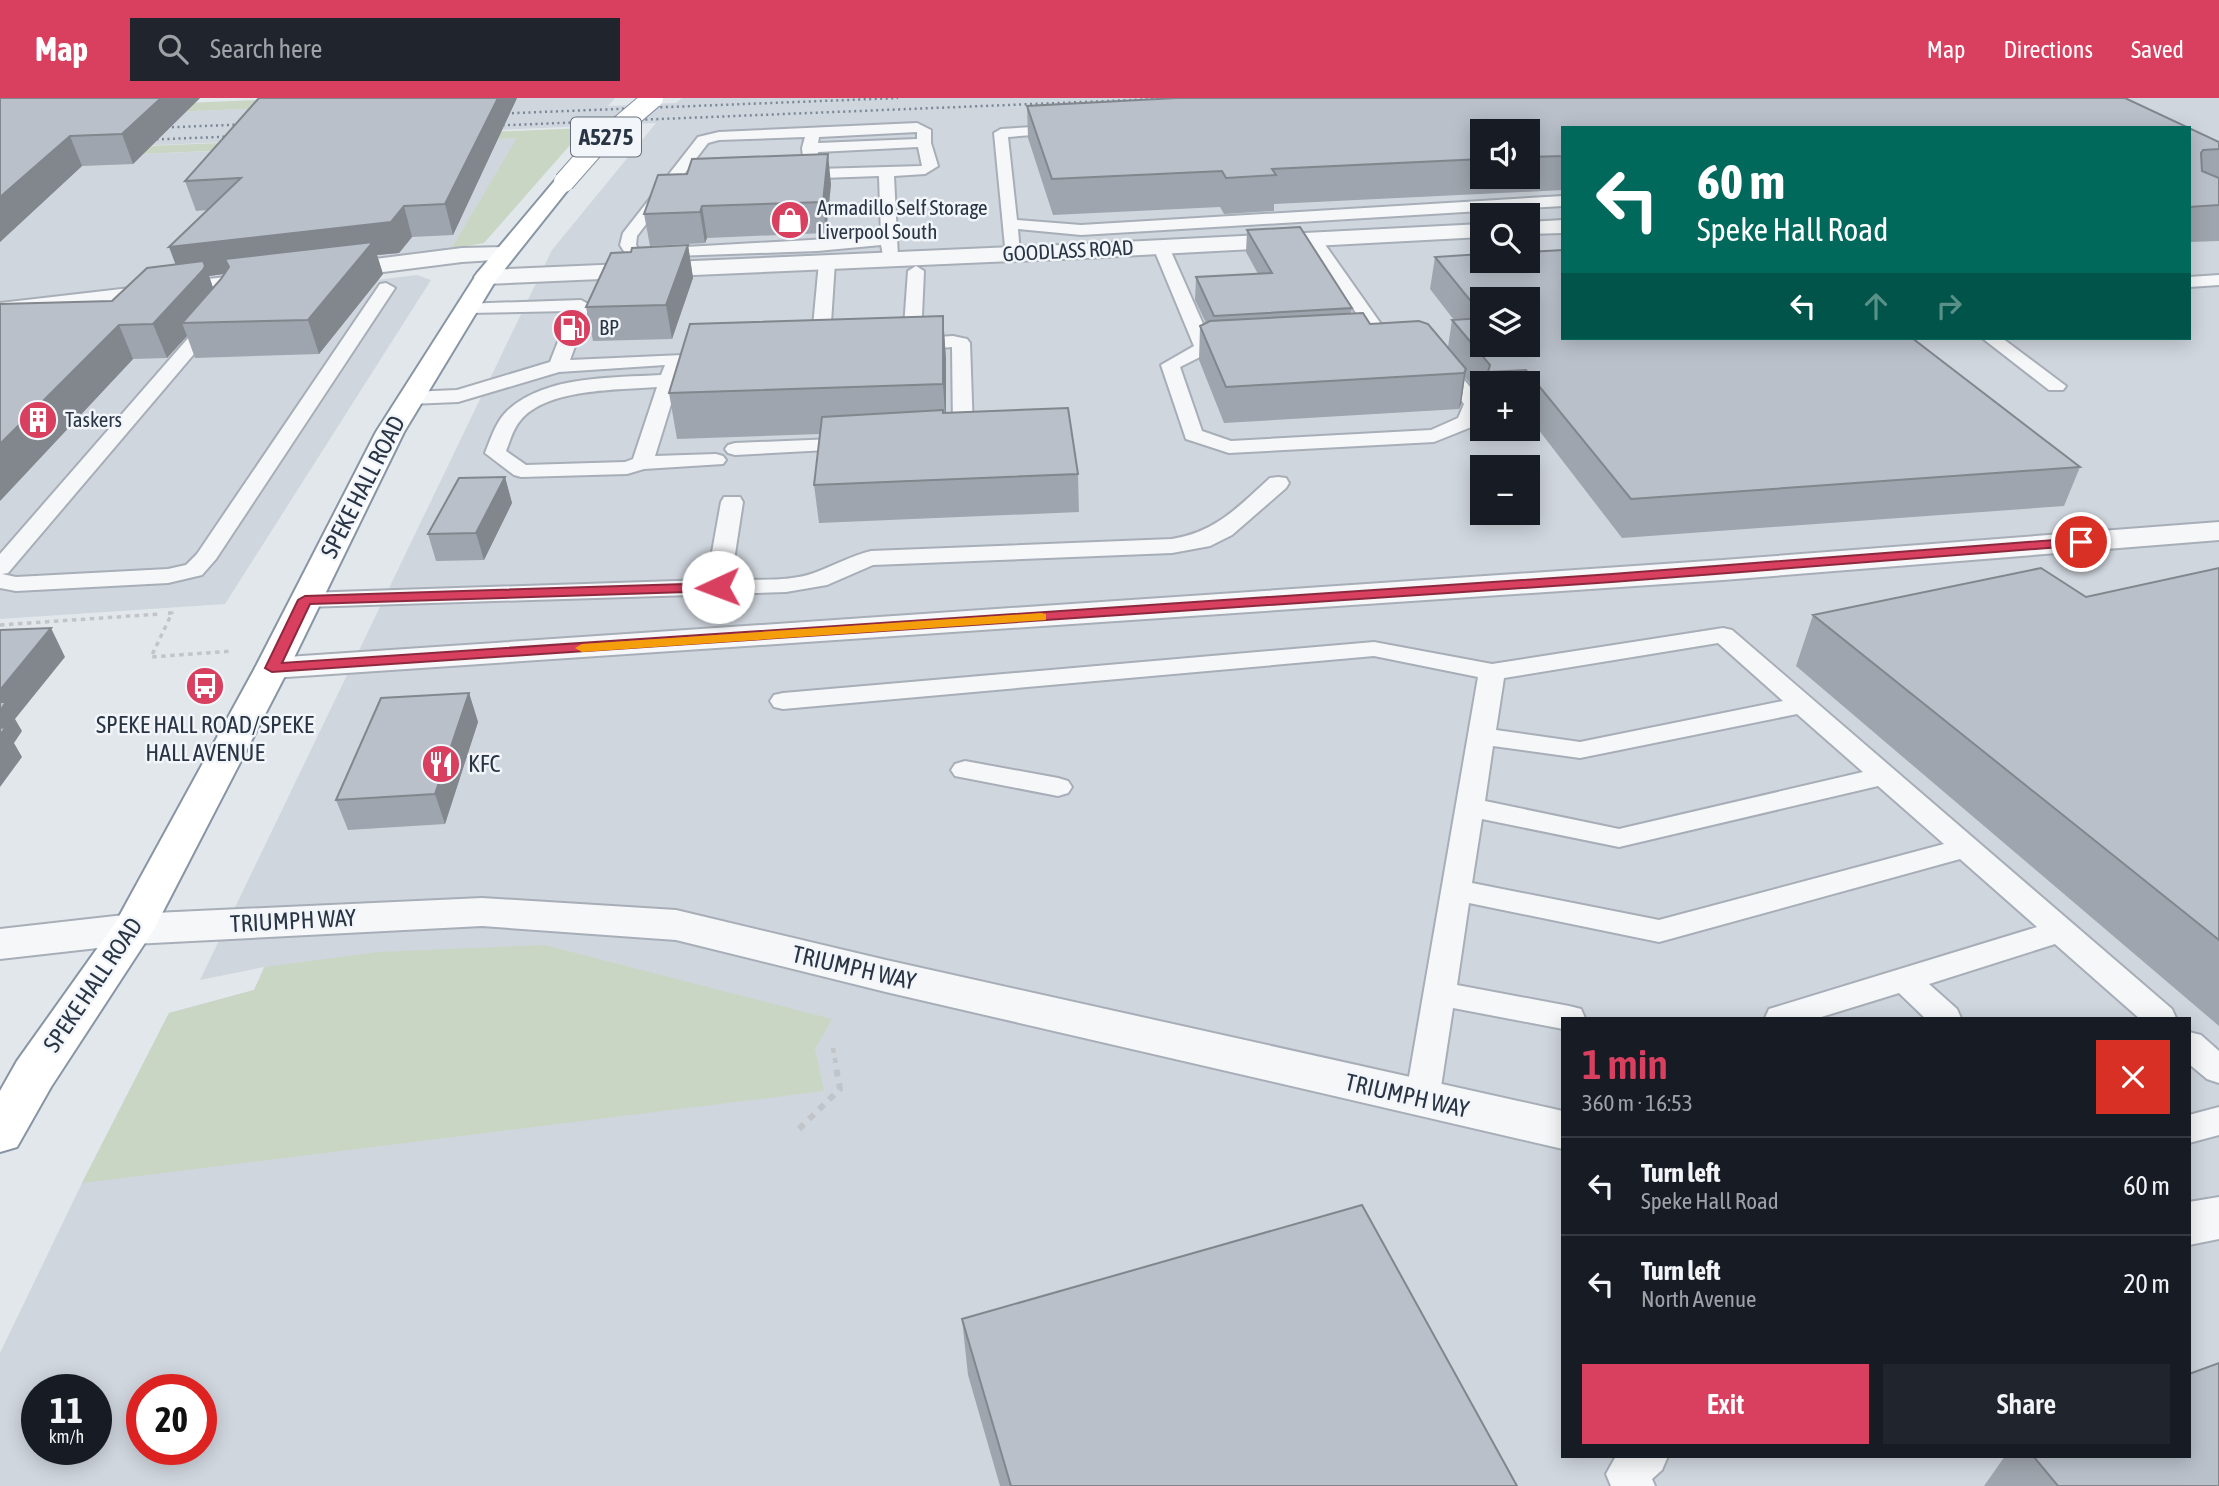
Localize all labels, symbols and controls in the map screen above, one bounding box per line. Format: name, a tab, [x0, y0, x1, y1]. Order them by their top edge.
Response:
search box	[130, 18, 620, 81]
text: Map	[35, 30, 88, 68]
icon: search	[154, 30, 192, 68]
text: Search here	[210, 34, 322, 64]
text: Map	[1927, 36, 1965, 63]
text: Directions	[2003, 36, 2093, 63]
text: Saved	[2131, 36, 2184, 63]
road number: A5275	[571, 118, 641, 156]
map controls	[1470, 119, 1540, 525]
button: sound	[1470, 119, 1540, 189]
text: 60 m	[1697, 153, 1785, 209]
icon: left	[1582, 154, 1673, 245]
place label: Armadillo Self Storage Liverpool South	[817, 195, 988, 243]
shop icon: Armadillo Self Storage Liverpool South	[769, 199, 811, 241]
button: search	[1470, 203, 1540, 273]
text: Speke Hall Road	[1697, 211, 1888, 248]
street label: GOODLASS ROAD	[1002, 235, 1134, 265]
button: layers	[1470, 287, 1540, 357]
icon: left	[1784, 287, 1822, 325]
icon: ahead	[1857, 287, 1895, 325]
icon: right	[1930, 287, 1968, 325]
fuel station icon: BP	[551, 307, 593, 349]
place label: BP	[599, 315, 619, 339]
button: +	[1470, 371, 1540, 441]
building icon: Taskers	[17, 399, 59, 441]
place label: Taskers	[65, 407, 122, 431]
street label: SPEKE HALL ROAD	[315, 411, 410, 562]
button: −	[1470, 455, 1540, 525]
pin	[2051, 512, 2111, 572]
icon: arrive	[2062, 523, 2100, 561]
position arrow	[681, 550, 755, 624]
bus stop icon: SPEKE HALL ROAD/SPEKE HALL AVENUE	[184, 665, 226, 707]
place label: SPEKE HALL ROAD/SPEKE HALL AVENUE	[96, 711, 314, 766]
restaurant icon: KFC	[420, 743, 462, 785]
place label: KFC	[468, 750, 500, 777]
street label: TRIUMPH WAY	[229, 904, 357, 937]
street label: SPEKE HALL ROAD	[38, 913, 147, 1057]
street label: TRIUMPH WAY	[790, 940, 919, 995]
text: 1 min	[1582, 1040, 1668, 1088]
button: close	[2096, 1040, 2170, 1114]
street label: TRIUMPH WAY	[1343, 1068, 1472, 1123]
text: 360 m · 16:53	[1582, 1090, 1693, 1116]
text: Turn left	[1641, 1158, 1721, 1188]
icon: left	[1582, 1167, 1620, 1205]
text: 60 m	[2123, 1171, 2170, 1201]
text: Speke Hall Road	[1641, 1188, 1779, 1214]
text: Turn left	[1641, 1256, 1721, 1286]
icon: left	[1582, 1265, 1620, 1303]
text: 20 m	[2123, 1269, 2170, 1299]
text: North Avenue	[1641, 1286, 1757, 1312]
button: Exit	[1582, 1364, 1869, 1444]
button: Share	[1883, 1364, 2170, 1444]
speed limit sign: 20	[126, 1374, 217, 1465]
text: 11	[50, 1390, 83, 1430]
text: km/h	[49, 1426, 84, 1447]

